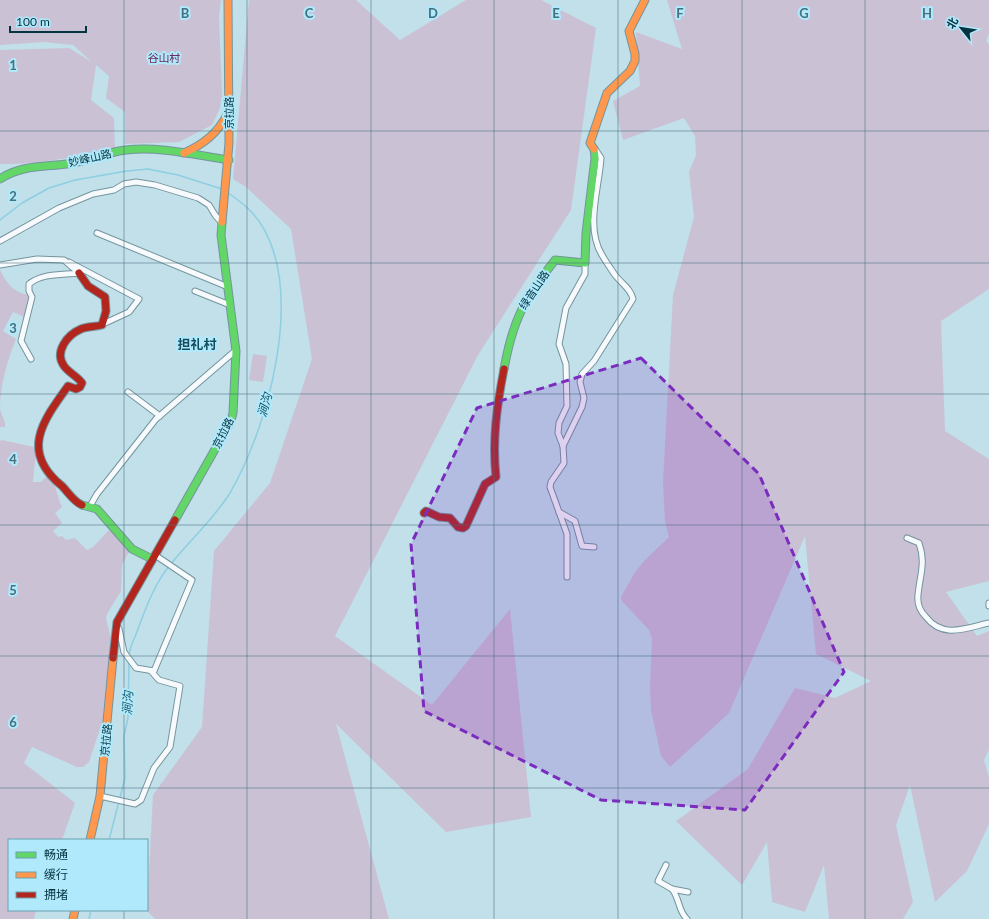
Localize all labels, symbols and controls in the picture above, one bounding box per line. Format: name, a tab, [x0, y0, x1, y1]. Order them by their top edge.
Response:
text: B	[181, 5, 190, 21]
text: C	[305, 5, 314, 21]
text: D	[428, 5, 438, 21]
text: E	[552, 5, 560, 21]
text: F	[676, 5, 684, 21]
text: G	[799, 5, 809, 21]
text: H	[922, 5, 932, 21]
scale bar	[10, 8, 86, 34]
north arrow	[941, 8, 981, 48]
text: 100 m	[16, 14, 50, 29]
text: 北	[944, 15, 960, 31]
park label: 谷山村	[148, 51, 181, 64]
text: 1	[9, 57, 17, 73]
street label: 京拉路	[222, 97, 235, 130]
street label: 妙峰山路	[67, 146, 113, 169]
text: 2	[9, 188, 17, 204]
street label: 绿音山路	[516, 268, 551, 312]
text: 3	[9, 320, 17, 336]
district label: 担礼村	[177, 336, 217, 352]
water label: 涧沟	[254, 389, 276, 418]
street label: 京拉路	[209, 415, 236, 450]
text: 4	[9, 451, 17, 467]
text: 5	[9, 582, 17, 598]
water label: 涧沟	[119, 689, 136, 715]
text: 6	[9, 714, 17, 730]
street label: 京拉路	[97, 723, 114, 757]
legend	[8, 839, 148, 911]
text: 畅通	[44, 847, 68, 862]
text: 缓行	[44, 867, 68, 882]
text: 拥堵	[44, 887, 68, 902]

